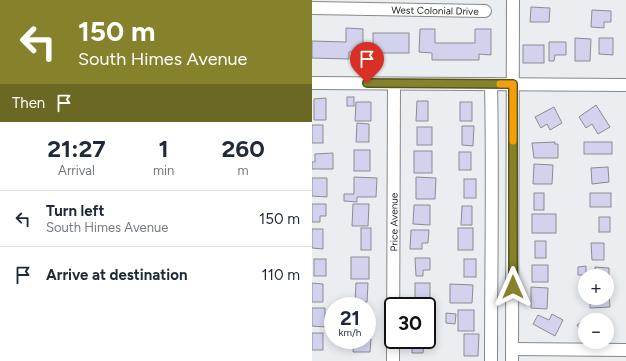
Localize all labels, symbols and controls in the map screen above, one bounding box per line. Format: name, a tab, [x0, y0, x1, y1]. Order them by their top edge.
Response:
street label: West Colonial Drive	[391, 3, 479, 18]
text: 150 m	[78, 14, 155, 48]
icon: left	[12, 16, 64, 68]
pin	[350, 42, 384, 83]
text: South Himes Avenue	[78, 48, 247, 70]
icon: arrive	[356, 48, 378, 70]
icon: arrive	[53, 92, 75, 114]
text: Then	[12, 94, 45, 112]
text: 21:27	[47, 134, 106, 163]
text: 1	[158, 134, 169, 163]
text: 260	[221, 134, 265, 163]
text: Arrival	[58, 163, 95, 178]
text: min	[153, 163, 174, 178]
text: m	[238, 163, 249, 178]
street label: Price Avenue	[387, 192, 401, 251]
text: Turn left	[46, 202, 104, 220]
icon: left	[12, 208, 34, 230]
text: 150 m	[259, 210, 300, 228]
text: South Himes Avenue	[46, 220, 168, 235]
icon: arrive	[12, 264, 34, 286]
text: Arrive at destination	[46, 266, 187, 284]
text: 110 m	[262, 266, 300, 284]
position arrow	[492, 266, 534, 308]
map controls	[578, 269, 614, 349]
button: +	[578, 269, 614, 305]
speed limit sign: 30	[384, 297, 436, 349]
text: 21	[340, 306, 360, 330]
button: −	[578, 313, 614, 349]
text: km/h	[339, 326, 361, 339]

